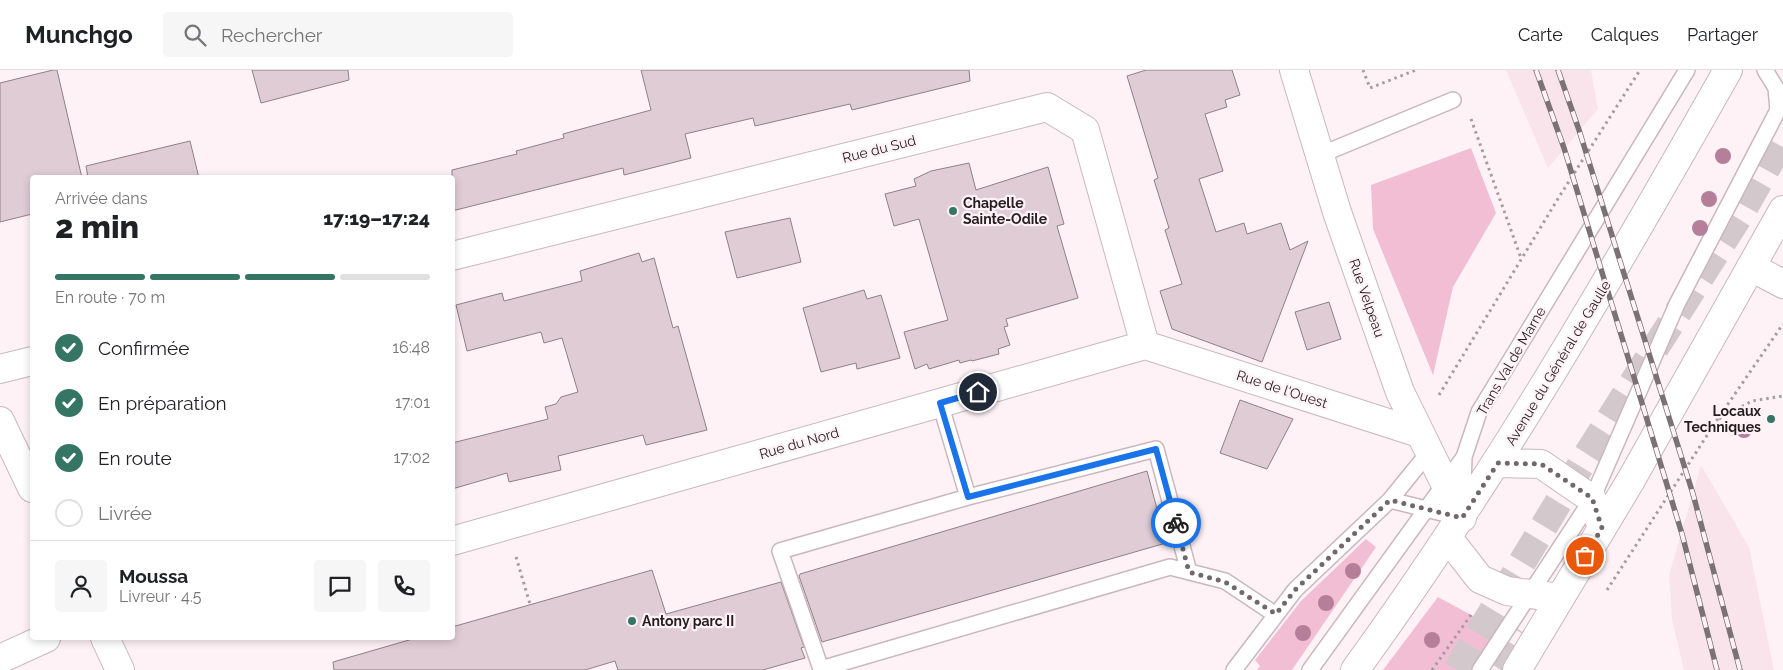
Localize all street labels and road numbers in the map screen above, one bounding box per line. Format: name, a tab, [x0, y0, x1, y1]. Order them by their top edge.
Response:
street label: Rue du Sud	[841, 132, 917, 166]
street label: Rue Velpeau	[1346, 257, 1388, 339]
street label: Avenue du Général de Gaulle	[1502, 278, 1614, 448]
street label: Trans Val de Marne	[1473, 304, 1549, 418]
street label: Rue de l'Ouest	[1235, 367, 1330, 411]
street label: Rue du Nord	[757, 424, 841, 462]

